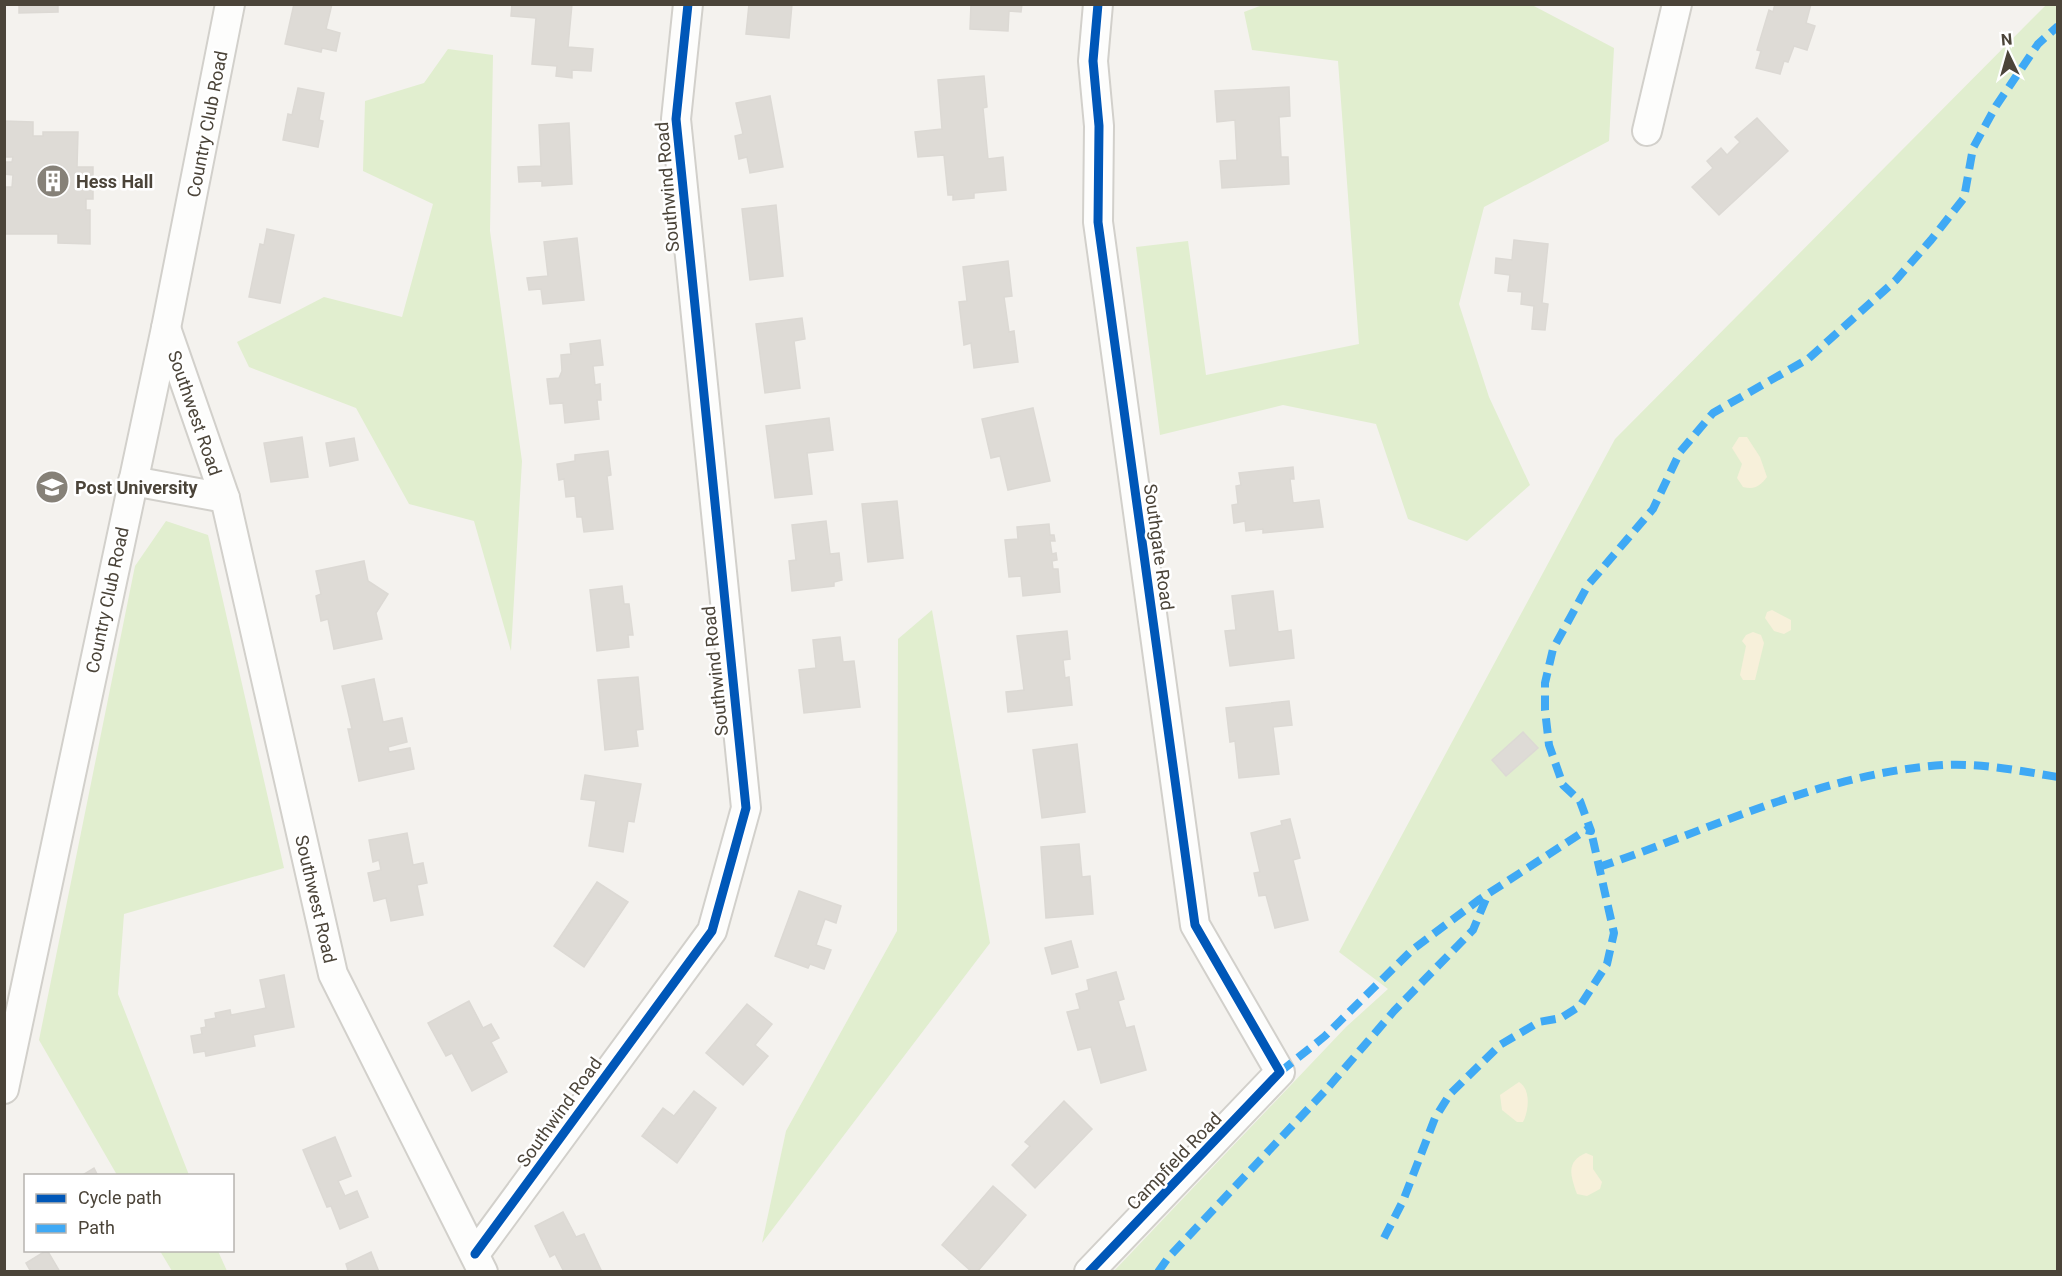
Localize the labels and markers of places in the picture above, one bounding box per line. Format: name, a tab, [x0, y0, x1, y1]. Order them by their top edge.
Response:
building icon: Hess Hall	[35, 163, 71, 199]
place label: Hess Hall	[76, 171, 153, 192]
school or university icon: Post University	[34, 469, 70, 505]
place label: Post University	[75, 477, 199, 498]

